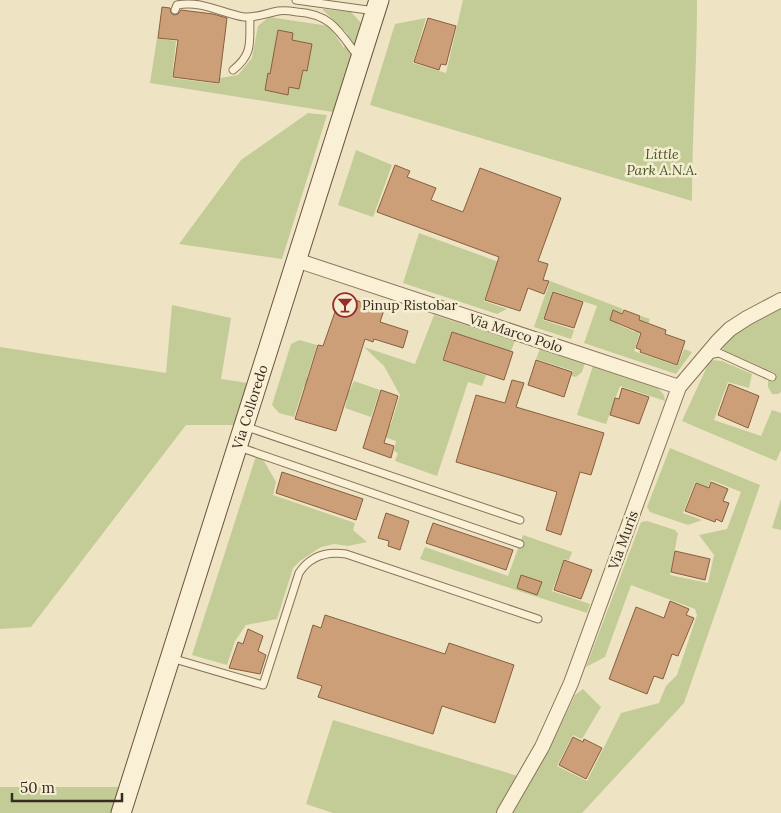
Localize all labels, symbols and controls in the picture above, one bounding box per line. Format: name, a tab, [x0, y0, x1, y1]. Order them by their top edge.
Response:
park label: Little Park A.N.A.	[627, 145, 697, 179]
bar icon: Pinup Ristobar	[332, 292, 358, 318]
place label: Pinup Ristobar	[362, 296, 458, 314]
street label: Via Marco Polo	[466, 309, 565, 357]
street label: Via Colloredo	[228, 362, 272, 452]
street label: Via Muris	[604, 508, 642, 573]
scale bar	[12, 770, 122, 802]
text: 50 m	[20, 778, 55, 797]

